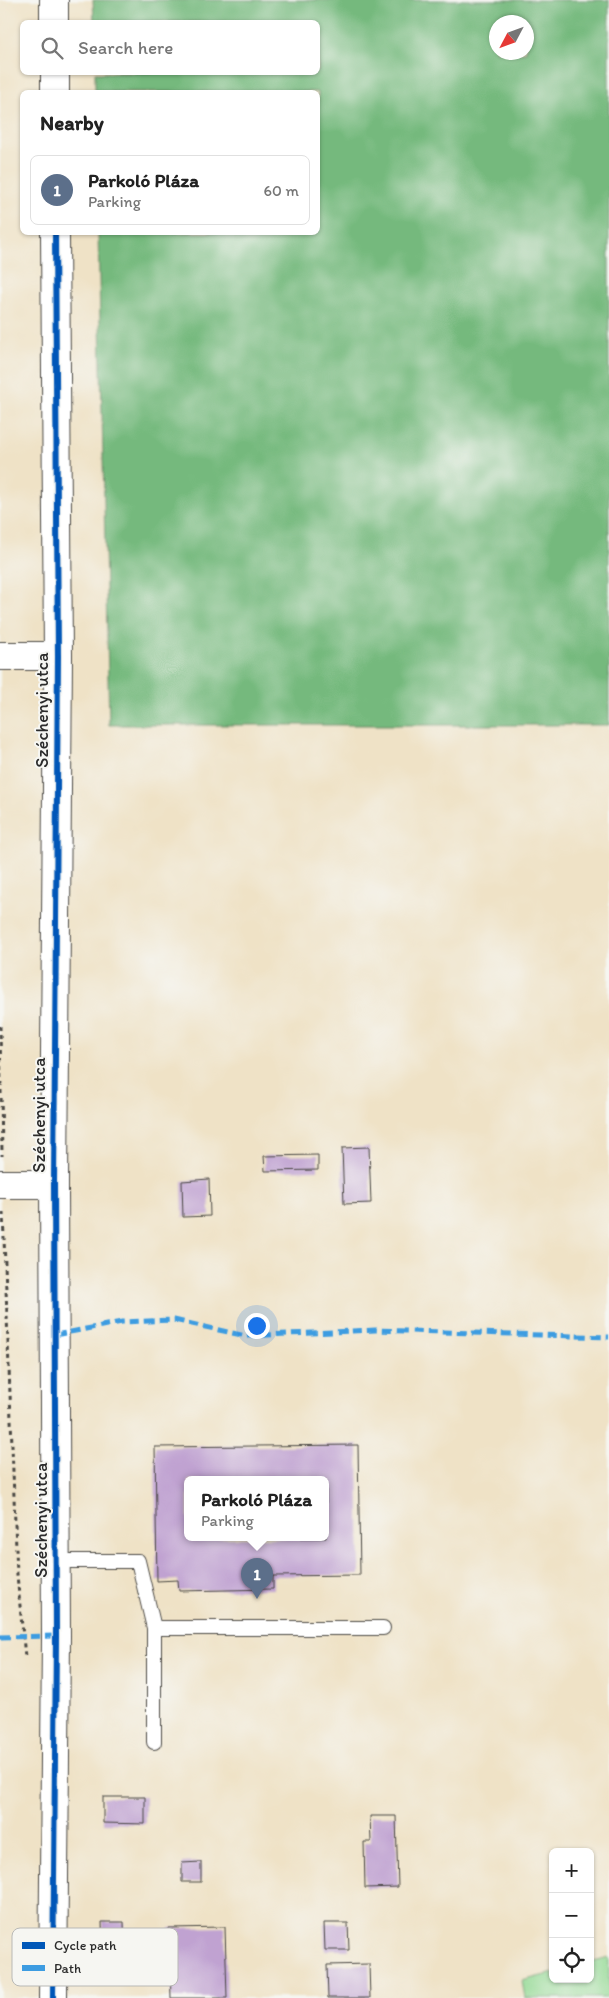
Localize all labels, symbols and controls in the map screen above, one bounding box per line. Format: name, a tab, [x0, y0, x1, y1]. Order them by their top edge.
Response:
north arrow	[489, 15, 534, 60]
search box	[20, 20, 320, 75]
icon: search	[38, 34, 66, 62]
text: Search here	[78, 36, 173, 59]
text: Nearby	[40, 110, 104, 135]
text: Parkoló Pláza	[88, 169, 199, 192]
text: 1	[53, 181, 61, 200]
text: 60 m	[264, 181, 299, 200]
text: Parking	[88, 192, 141, 211]
street label: Széchenyi utca	[31, 652, 53, 768]
street label: Széchenyi utca	[28, 1057, 50, 1173]
your location	[244, 1313, 270, 1339]
street label: Széchenyi utca	[30, 1462, 52, 1578]
popup	[184, 1476, 329, 1541]
text: Parkoló Pláza	[201, 1488, 312, 1511]
text: Parking	[201, 1511, 254, 1530]
pin: 1	[241, 1558, 273, 1599]
map controls	[549, 1848, 594, 1983]
button: +	[549, 1848, 594, 1893]
button: −	[549, 1893, 594, 1938]
legend	[12, 1928, 178, 1986]
text: Cycle path	[54, 1937, 117, 1954]
button: locate	[549, 1938, 594, 1983]
text: Path	[54, 1960, 81, 1977]

